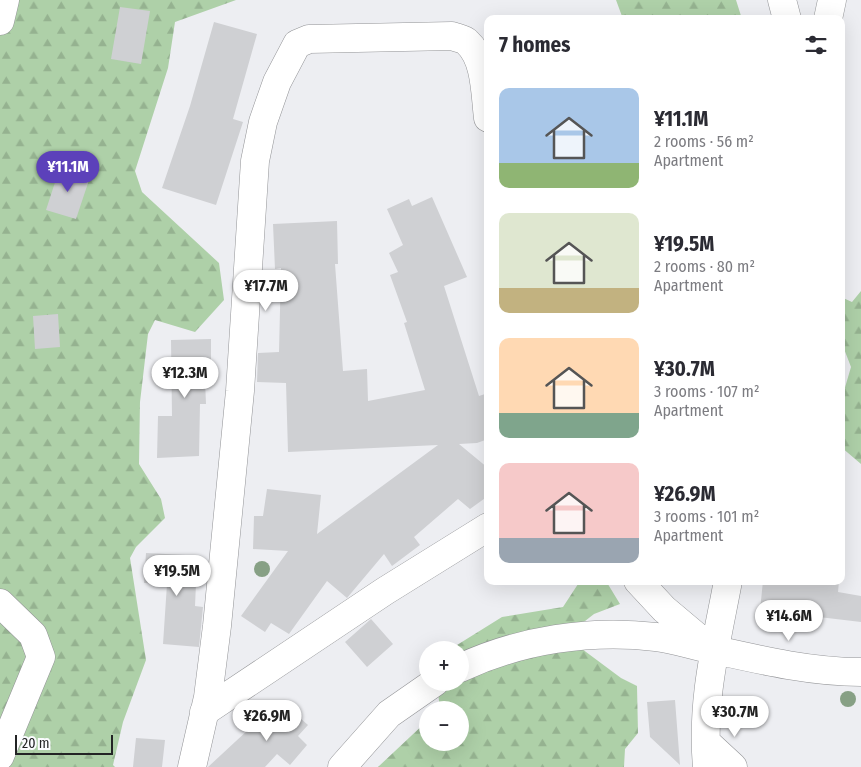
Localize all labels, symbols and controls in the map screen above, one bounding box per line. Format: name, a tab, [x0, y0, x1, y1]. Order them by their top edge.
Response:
icon: filters	[802, 31, 830, 59]
text: 7 homes	[499, 32, 570, 58]
text: ¥11.1M	[654, 106, 708, 132]
icon: home	[539, 108, 599, 168]
text: 2 rooms · 56 m²	[654, 132, 754, 151]
pin: ¥11.1M	[27, 150, 109, 193]
text: Apartment	[654, 151, 723, 170]
text: ¥11.1M	[47, 157, 89, 176]
text: ¥19.5M	[654, 231, 714, 257]
icon: home	[539, 233, 599, 293]
text: 2 rooms · 80 m²	[654, 257, 755, 276]
pin: ¥17.7M	[225, 270, 307, 312]
text: ¥17.7M	[244, 276, 288, 295]
text: Apartment	[654, 276, 723, 295]
pin: ¥12.3M	[144, 356, 226, 399]
text: ¥30.7M	[654, 356, 715, 382]
icon: home	[539, 358, 599, 418]
text: ¥12.3M	[163, 363, 207, 382]
text: 3 rooms · 107 m²	[654, 382, 760, 401]
text: Apartment	[654, 401, 723, 420]
text: ¥26.9M	[654, 481, 716, 507]
icon: home	[539, 483, 599, 543]
text: 3 rooms · 101 m²	[654, 507, 759, 526]
text: Apartment	[654, 526, 723, 545]
pin: ¥19.5M	[136, 554, 218, 597]
text: ¥19.5M	[154, 561, 200, 580]
pin: ¥14.6M	[748, 600, 830, 642]
text: ¥14.6M	[766, 606, 812, 625]
map controls	[419, 641, 469, 751]
button: +	[419, 641, 469, 691]
pin: ¥30.7M	[694, 696, 776, 738]
pin: ¥26.9M	[226, 700, 308, 742]
button: −	[419, 701, 469, 751]
text: ¥30.7M	[712, 702, 758, 721]
text: ¥26.9M	[244, 706, 290, 725]
scale bar	[15, 732, 112, 755]
text: 20 m	[22, 735, 50, 752]

